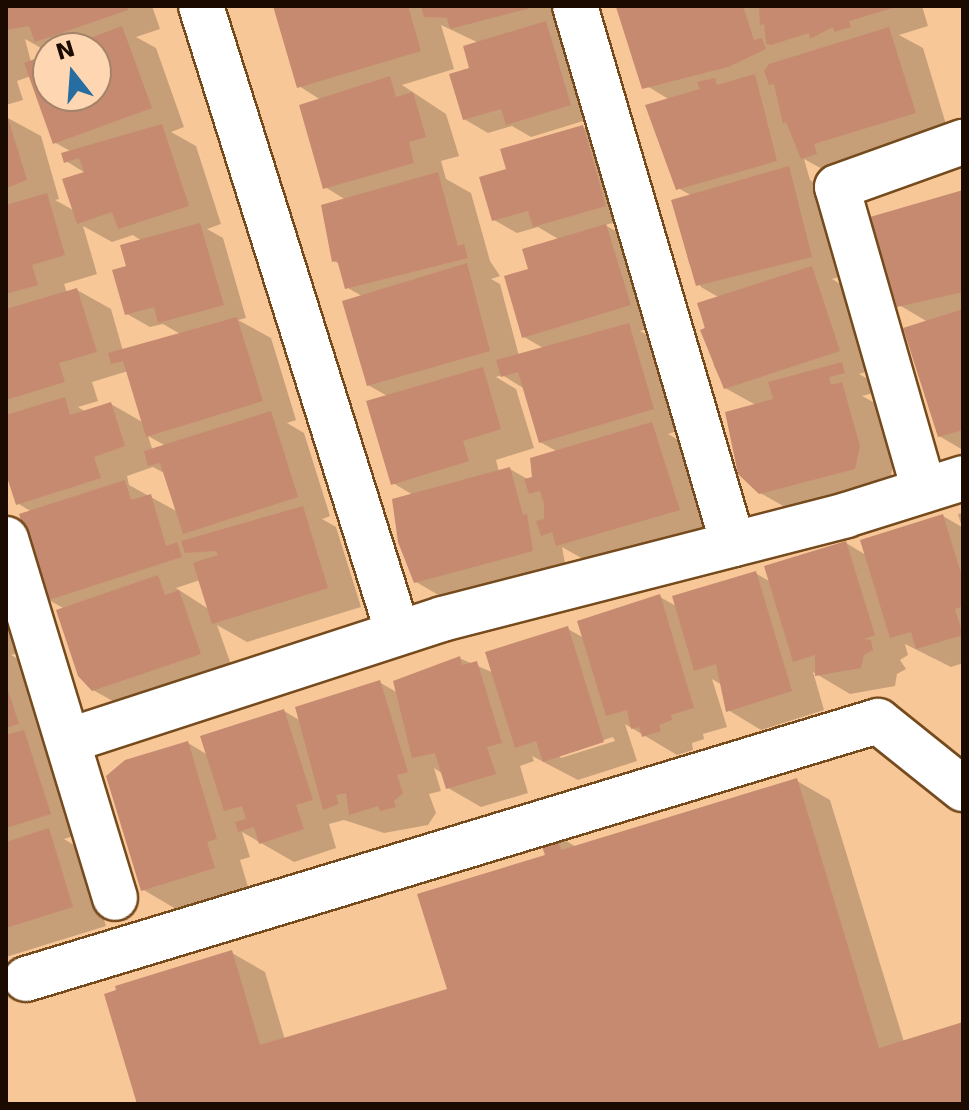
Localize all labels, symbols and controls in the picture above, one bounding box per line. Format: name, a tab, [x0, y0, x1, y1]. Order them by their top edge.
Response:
north arrow	[32, 32, 112, 112]
text: N	[53, 36, 78, 65]

